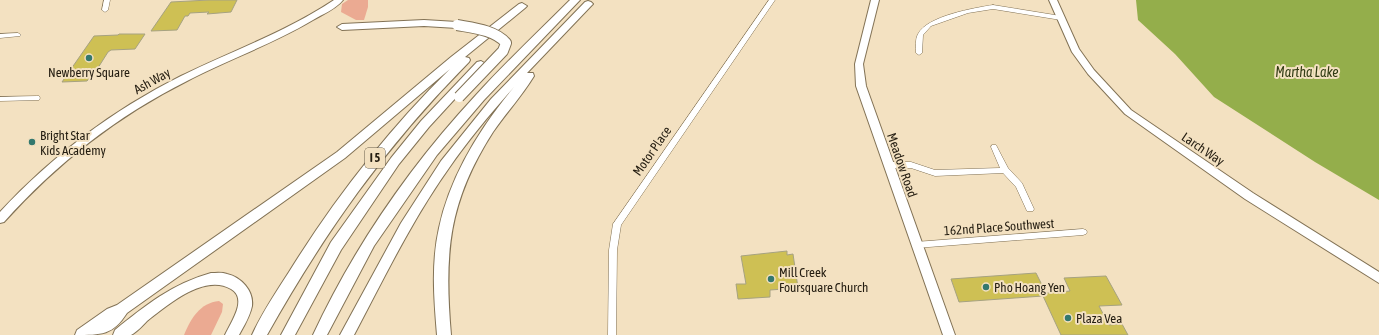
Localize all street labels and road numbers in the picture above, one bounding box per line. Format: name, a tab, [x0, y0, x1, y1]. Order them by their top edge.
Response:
street label: Ash Way	[131, 65, 173, 97]
street label: Motor Place	[630, 123, 674, 179]
street label: Larch Way	[1179, 129, 1228, 169]
street label: Meadow Road	[884, 131, 920, 199]
road number: I 5	[365, 148, 385, 168]
street label: 162nd Place Southwest	[943, 216, 1055, 238]

